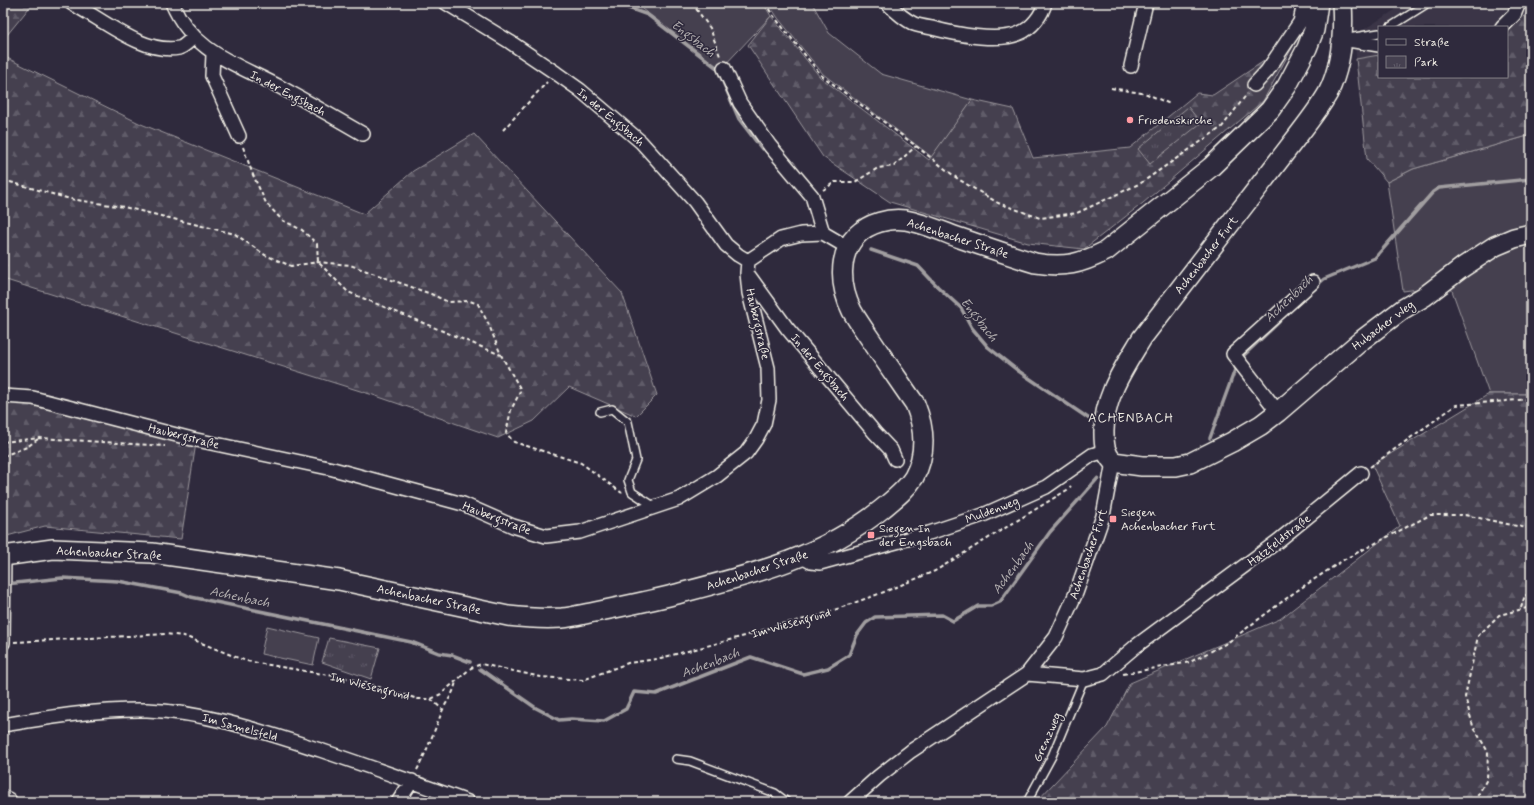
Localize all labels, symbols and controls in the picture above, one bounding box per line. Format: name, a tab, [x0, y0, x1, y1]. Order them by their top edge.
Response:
water label: Engsbach	[666, 17, 719, 63]
legend	[1378, 26, 1508, 78]
text: Straße	[1414, 35, 1449, 51]
text: Park	[1414, 55, 1438, 71]
street label: In der Engsbach	[247, 67, 328, 121]
street label: In der Engsbach	[573, 85, 648, 152]
place label: Friedenskirche	[1138, 113, 1212, 129]
marker: Friedenskirche	[1125, 115, 1135, 125]
street label: Achenbacher Furt	[1171, 213, 1242, 298]
street label: Achenbacher Straße	[905, 215, 1011, 263]
water label: Achenbach	[1261, 272, 1317, 326]
street label: Haubergstraße	[740, 287, 773, 362]
water label: Engsbach	[955, 295, 1001, 347]
street label: Hubacher Weg	[1349, 297, 1418, 354]
street label: In der Engsbach	[786, 331, 852, 406]
district label: ACHENBACH	[1088, 410, 1174, 427]
street label: Haubergstraße	[146, 420, 221, 454]
street label: Muldenweg	[963, 493, 1021, 528]
street label: Haubergstraße	[460, 498, 533, 540]
place label: Siegen Achenbacher Furt	[1121, 505, 1215, 535]
street label: Achenbacher Furt	[1066, 507, 1112, 602]
street label: Hatzfeldstraße	[1245, 511, 1315, 570]
marker: Siegen Achenbacher Furt	[1108, 514, 1118, 524]
place label: Siegen In der Engsbach	[879, 521, 952, 551]
marker: Siegen In der Engsbach	[866, 530, 876, 540]
water label: Achenbach	[988, 538, 1038, 598]
street label: Achenbacher Straße	[56, 543, 162, 565]
street label: Achenbacher Straße	[704, 547, 810, 595]
street label: Achenbacher Straße	[375, 581, 482, 619]
water label: Achenbach	[208, 583, 272, 612]
street label: Im Wiesengrund	[750, 605, 833, 644]
water label: Achenbach	[679, 644, 742, 682]
street label: Im Wiesengrund	[328, 669, 411, 706]
street label: Im Samelsfeld	[200, 710, 279, 746]
street label: Grenzweg	[1030, 710, 1066, 765]

